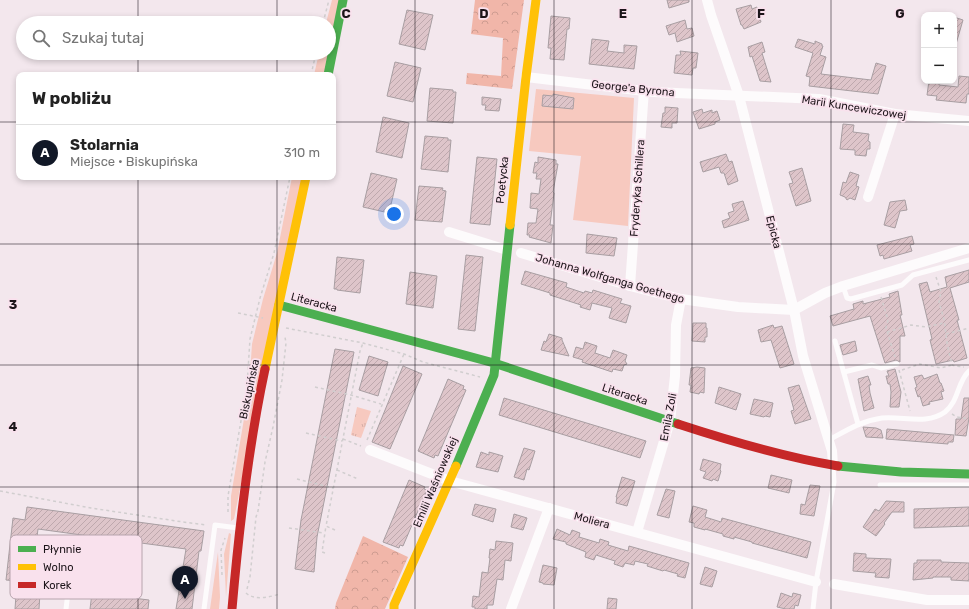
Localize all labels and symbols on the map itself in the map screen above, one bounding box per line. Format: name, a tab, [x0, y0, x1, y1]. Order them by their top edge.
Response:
text: C	[341, 6, 351, 21]
text: D	[479, 6, 489, 21]
text: E	[619, 6, 627, 21]
text: F	[757, 6, 765, 21]
text: G	[895, 6, 905, 21]
street label: George'a Byrona	[591, 78, 675, 99]
street label: Marii Kuncewiczowej	[801, 93, 907, 122]
street label: Fryderyka Schillera	[628, 139, 647, 237]
street label: Poetycka	[494, 156, 511, 204]
your location	[384, 204, 404, 224]
street label: Epicka	[763, 214, 784, 250]
street label: Johanna Wolfganga Goethego	[534, 251, 686, 306]
street label: Literacka	[289, 290, 338, 315]
text: 3	[9, 297, 18, 312]
street label: Biskupińska	[237, 358, 262, 420]
street label: Literacka	[600, 381, 649, 408]
street label: Emila Zoli	[657, 392, 680, 442]
text: 4	[9, 419, 18, 434]
street label: Emilii Waśniowskiej	[411, 435, 460, 529]
street label: Moliera	[572, 509, 611, 532]
legend	[10, 535, 142, 599]
text: Płynnie	[43, 543, 81, 556]
text: Wolno	[43, 561, 74, 574]
pin: A	[172, 566, 198, 599]
text: Korek	[43, 579, 72, 592]

